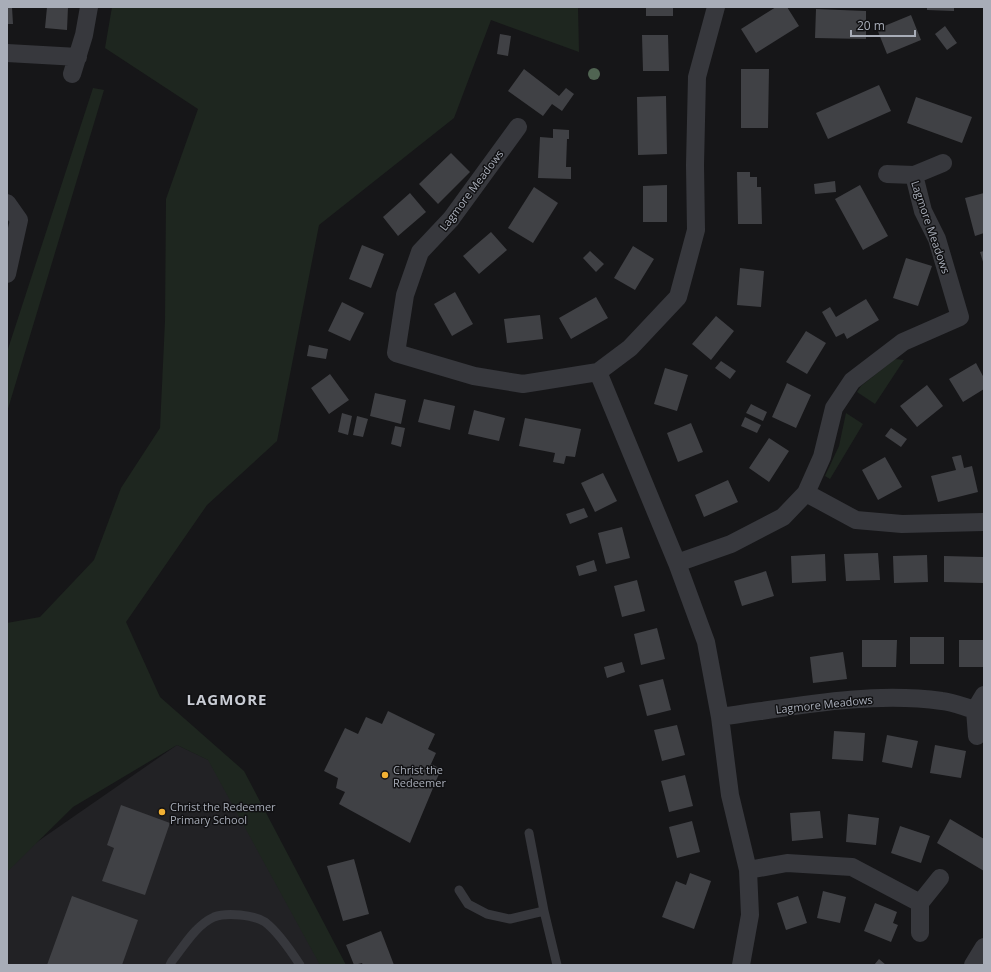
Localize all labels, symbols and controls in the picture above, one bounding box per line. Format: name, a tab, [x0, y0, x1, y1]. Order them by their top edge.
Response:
scale bar	[851, 12, 915, 38]
text: 20 m	[857, 17, 885, 34]
street label: Lagmore Meadows	[436, 147, 506, 233]
street label: Lagmore Meadows	[908, 178, 954, 276]
district label: LAGMORE	[186, 689, 268, 709]
street label: Lagmore Meadows	[775, 691, 873, 717]
place label: Christ the Redeemer	[393, 762, 446, 790]
marker: Christ the Redeemer	[380, 770, 390, 780]
place label: Christ the Redeemer Primary School	[170, 799, 276, 827]
marker: Christ the Redeemer Primary School	[157, 807, 167, 817]

